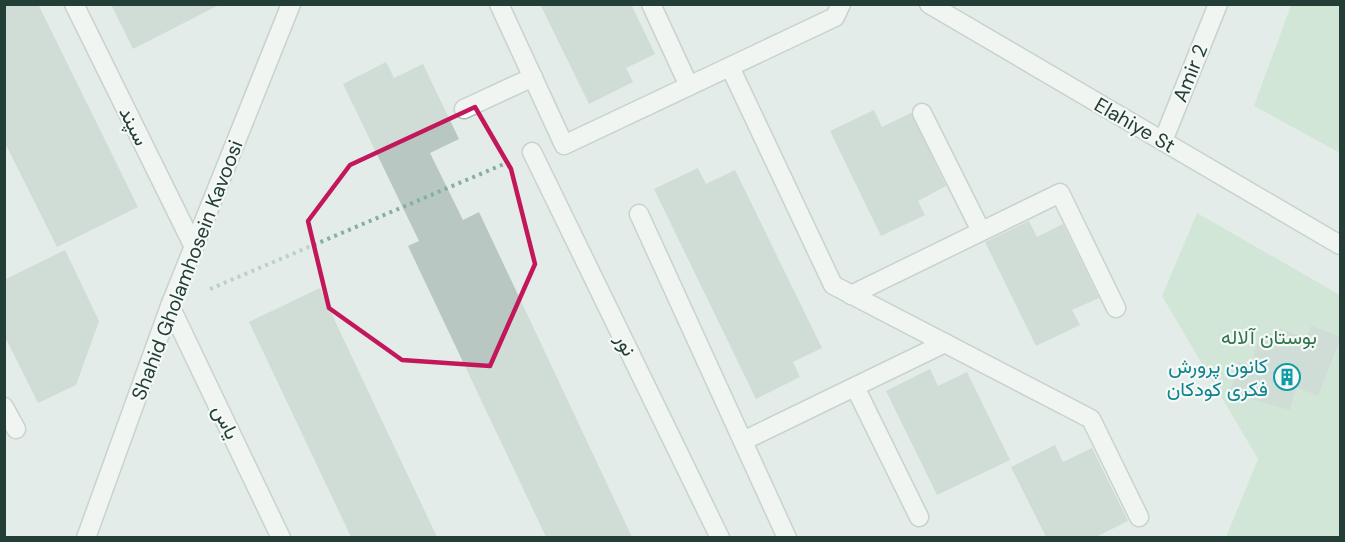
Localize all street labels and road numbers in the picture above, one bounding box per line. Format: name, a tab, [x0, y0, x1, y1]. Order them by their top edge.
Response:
street label: Amir 2	[1167, 40, 1213, 106]
street label: Elahiye St	[1090, 91, 1180, 159]
street label: سپند	[113, 102, 155, 150]
street label: Shahid Gholamhosein Kavoosi	[125, 136, 249, 404]
street label: نور	[609, 329, 642, 360]
street label: یاس	[207, 401, 245, 443]

